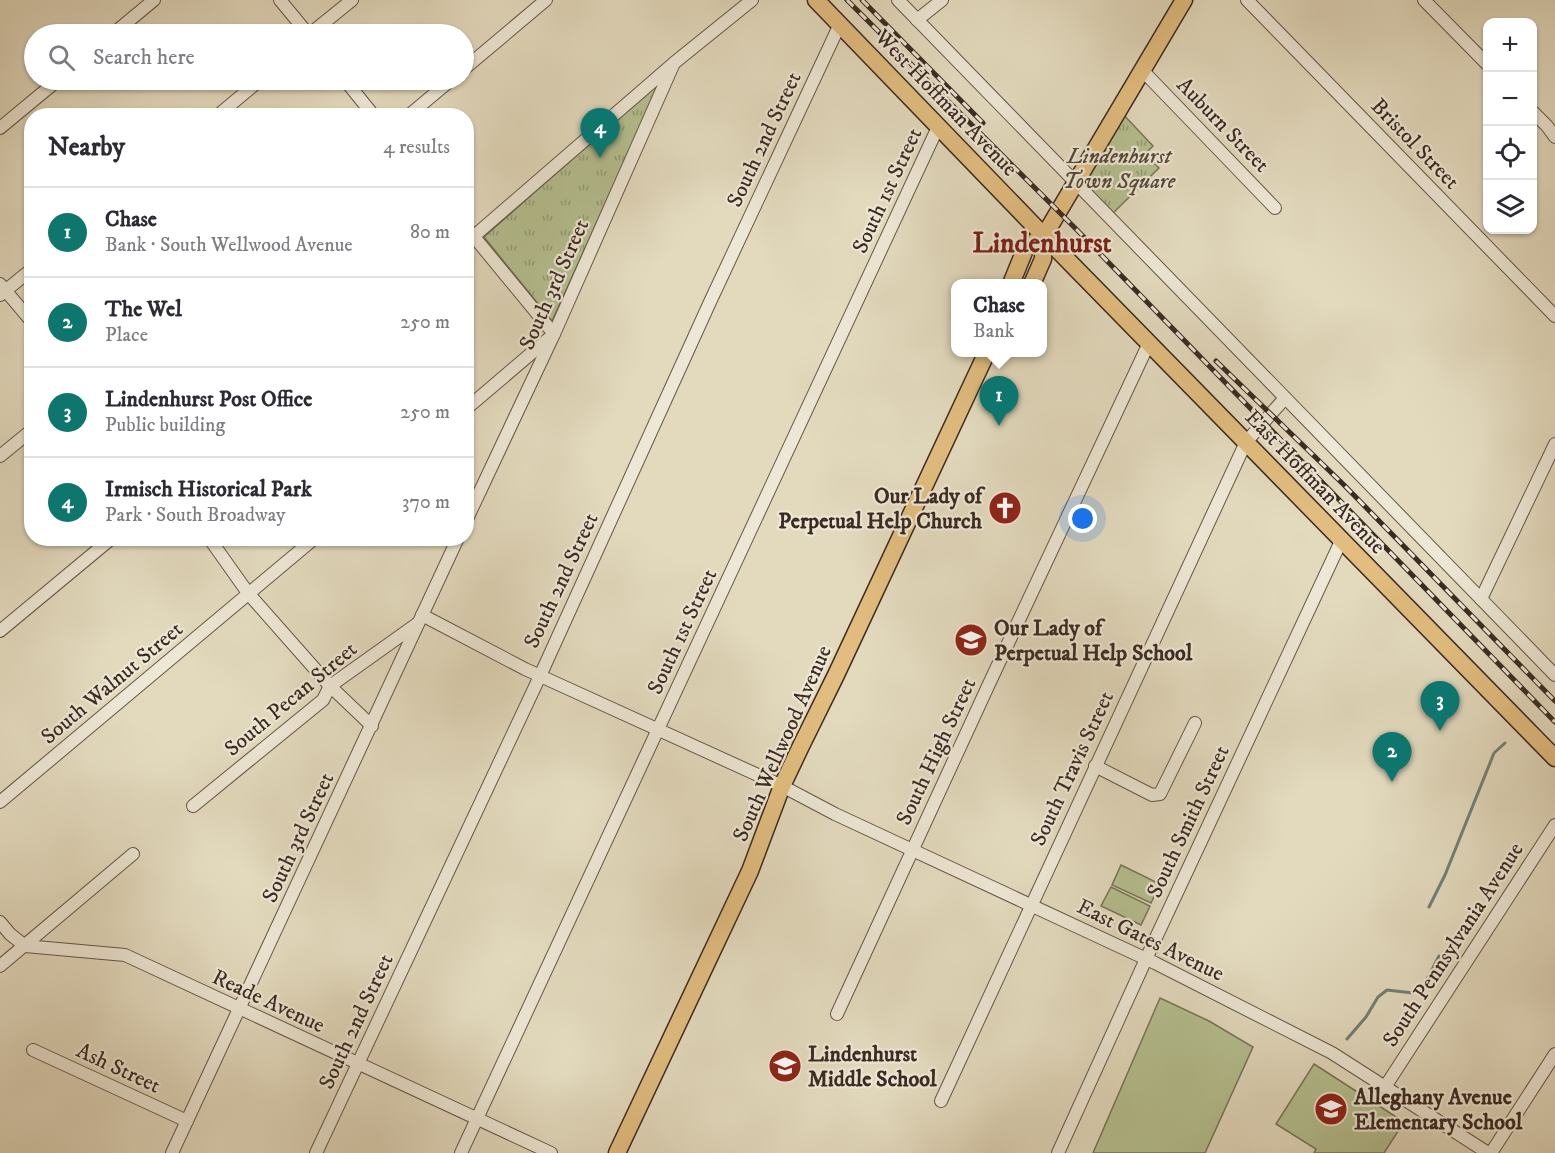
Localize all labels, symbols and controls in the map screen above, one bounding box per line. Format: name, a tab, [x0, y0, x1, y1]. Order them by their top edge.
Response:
map controls	[1483, 18, 1537, 234]
button: +	[1483, 18, 1537, 72]
street label: West Hoffman Avenue	[868, 23, 1023, 182]
search box	[24, 24, 474, 90]
icon: search	[45, 41, 78, 74]
text: Search here	[93, 44, 195, 71]
street label: South 2nd Street	[721, 68, 807, 212]
street label: Auburn Street	[1171, 72, 1275, 178]
button: −	[1483, 72, 1537, 126]
street label: Bristol Street	[1365, 93, 1465, 195]
pin: 4	[580, 108, 620, 158]
street label: South 1st Street	[847, 124, 928, 258]
button: locate	[1483, 126, 1537, 180]
text: Nearby	[48, 131, 125, 164]
text: 4 results	[383, 135, 450, 160]
park label: Lindenhurst Town Square	[1063, 143, 1176, 196]
button: layers	[1483, 180, 1537, 234]
text: Chase	[105, 206, 157, 233]
street label: South 3rd Street	[514, 215, 595, 354]
text: 1	[64, 220, 71, 245]
text: 80 m	[410, 220, 450, 245]
district label: Lindenhurst	[973, 226, 1111, 261]
text: Bank · South Wellwood Avenue	[105, 233, 353, 258]
popup	[951, 279, 1047, 357]
text: Chase	[973, 292, 1025, 319]
text: The Wel	[105, 296, 182, 323]
text: 2	[63, 310, 72, 335]
text: 250 m	[400, 310, 450, 335]
text: Bank	[973, 319, 1015, 344]
text: Place	[105, 323, 148, 348]
pin: 1	[980, 376, 1018, 426]
text: Lindenhurst Post Office	[105, 386, 312, 413]
text: 3	[64, 400, 71, 425]
text: 250 m	[400, 400, 450, 425]
street label: East Hoffman Avenue	[1239, 404, 1391, 560]
text: Public building	[105, 413, 225, 438]
text: Irmisch Historical Park	[105, 476, 312, 503]
place label: Our Lady of Perpetual Help Church	[778, 483, 986, 535]
text: 4	[62, 490, 73, 515]
text: 370 m	[402, 490, 450, 515]
church icon: Our Lady of Perpetual Help Church	[987, 490, 1023, 526]
text: Park · South Broadway	[105, 503, 286, 528]
your location	[1068, 504, 1097, 533]
street label: South 2nd Street	[518, 509, 604, 653]
street label: South 1st Street	[642, 565, 723, 699]
place label: Our Lady of Perpetual Help School	[994, 615, 1193, 667]
street label: South Walnut Street	[36, 616, 188, 750]
school or university icon: Our Lady of Perpetual Help School	[953, 622, 989, 658]
street label: South Pecan Street	[219, 636, 363, 762]
street label: South Wellwood Avenue	[727, 641, 838, 846]
street label: South High Street	[890, 674, 982, 830]
pin: 3	[1420, 682, 1460, 731]
street label: South Travis Street	[1025, 687, 1120, 850]
pin: 2	[1372, 732, 1412, 782]
street label: South Smith Street	[1141, 741, 1235, 902]
street label: South 3rd Street	[256, 768, 340, 907]
street label: South Pennsylvania Avenue	[1377, 838, 1529, 1052]
street label: East Gates Avenue	[1072, 893, 1228, 988]
street label: South 2nd Street	[313, 950, 399, 1094]
street label: Reade Avenue	[208, 964, 329, 1039]
street label: Ash Street	[72, 1037, 165, 1100]
place label: Lindenhurst Middle School	[808, 1041, 937, 1093]
school or university icon: Lindenhurst Middle School	[767, 1048, 803, 1084]
place label: Alleghany Avenue Elementary School	[1353, 1084, 1523, 1136]
school or university icon: Alleghany Avenue Elementary School	[1313, 1091, 1349, 1127]

